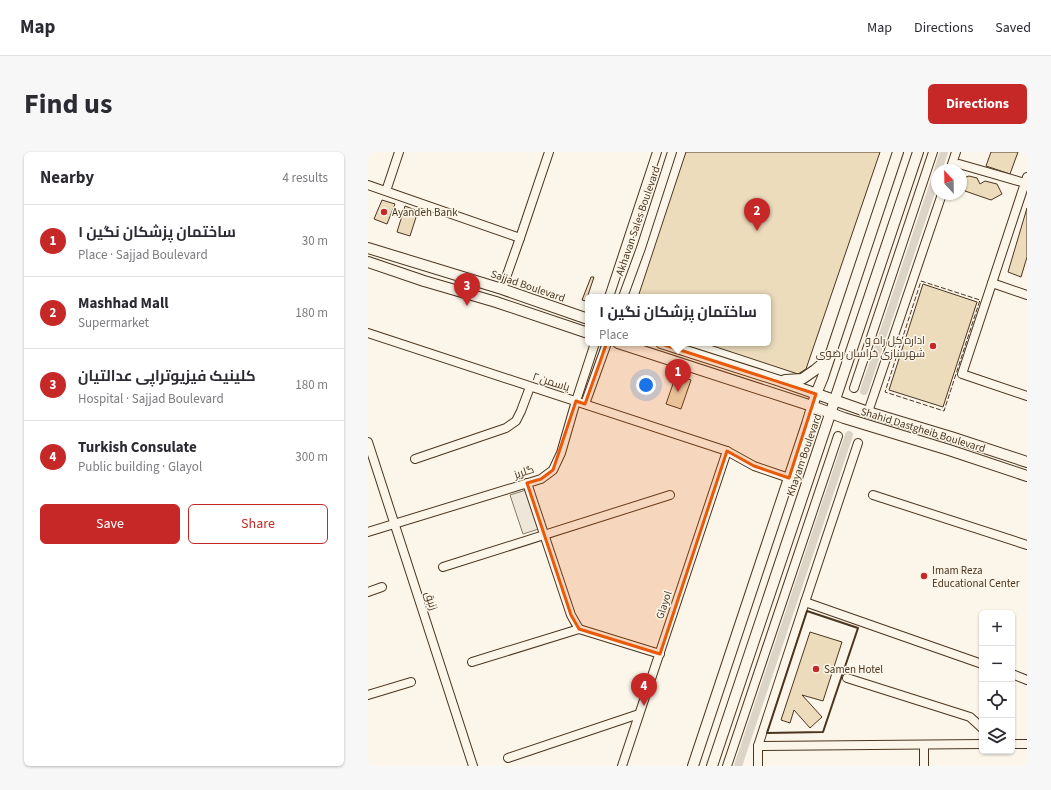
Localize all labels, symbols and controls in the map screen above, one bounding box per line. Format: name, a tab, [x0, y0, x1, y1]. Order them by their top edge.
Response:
text: Map	[20, 14, 55, 41]
text: Map	[867, 18, 892, 38]
text: Directions	[914, 18, 973, 38]
text: Saved	[995, 18, 1031, 38]
text: Find us	[24, 84, 112, 124]
button: Directions	[928, 84, 1027, 124]
street label: Akhavan Sales Boulevard	[612, 164, 664, 278]
north arrow	[931, 164, 967, 200]
text: Nearby	[40, 166, 94, 190]
text: 4 results	[283, 169, 328, 187]
pin: 2	[744, 198, 770, 231]
place label: Ayandeh Bank	[392, 205, 458, 220]
marker: Ayandeh Bank	[379, 207, 389, 217]
text: ساختمان پزشکان نگین ۱	[78, 222, 236, 243]
text: 1	[50, 232, 56, 250]
text: 30 m	[302, 232, 328, 250]
text: Place · Sajjad Boulevard	[78, 246, 208, 264]
street label: Sajjad Boulevard	[489, 266, 567, 306]
pin: 3	[454, 273, 480, 306]
text: Mashhad Mall	[78, 293, 169, 314]
popup	[585, 294, 771, 346]
text: ساختمان پزشکان نگین ۱	[599, 302, 757, 323]
text: 2	[50, 304, 56, 322]
text: 180 m	[295, 304, 328, 322]
text: Supermarket	[78, 314, 149, 332]
text: Place	[599, 326, 628, 344]
place label: اداره کل راه و شهرسازی خراسان رضوی	[816, 333, 925, 361]
marker: اداره کل راه و شهرسازی خراسان رضوی	[928, 341, 938, 351]
pin: 1	[665, 359, 691, 392]
text: کلینیک فیزیوتراپی عدالتیان	[78, 366, 256, 387]
street label: یاسمن ۲	[530, 369, 572, 395]
your location	[636, 375, 656, 395]
text: 3	[50, 376, 56, 394]
text: 180 m	[295, 376, 328, 394]
text: Hospital · Sajjad Boulevard	[78, 390, 224, 408]
street label: Shahid Dastgheib Boulevard	[859, 404, 987, 456]
street label: Khayam Boulevard	[783, 412, 825, 498]
text: Turkish Consulate	[78, 437, 197, 458]
text: 4	[50, 448, 56, 466]
text: 300 m	[295, 448, 328, 466]
text: Public building · Glayol	[78, 458, 202, 476]
street label: گلریز	[511, 462, 536, 483]
button: Save	[40, 504, 180, 544]
button: Share	[188, 504, 328, 544]
place label: Imam Reza Educational Center	[932, 563, 1020, 591]
marker: Imam Reza Educational Center	[919, 571, 929, 581]
street label: Glayol	[652, 589, 676, 621]
street label: زنبق	[421, 590, 441, 612]
map controls	[979, 610, 1015, 754]
button: +	[979, 610, 1015, 646]
button: −	[979, 646, 1015, 682]
place label: Samen Hotel	[824, 662, 883, 677]
marker: Samen Hotel	[811, 664, 821, 674]
pin: 4	[631, 673, 657, 706]
button: locate	[979, 682, 1015, 718]
button: layers	[979, 718, 1015, 754]

